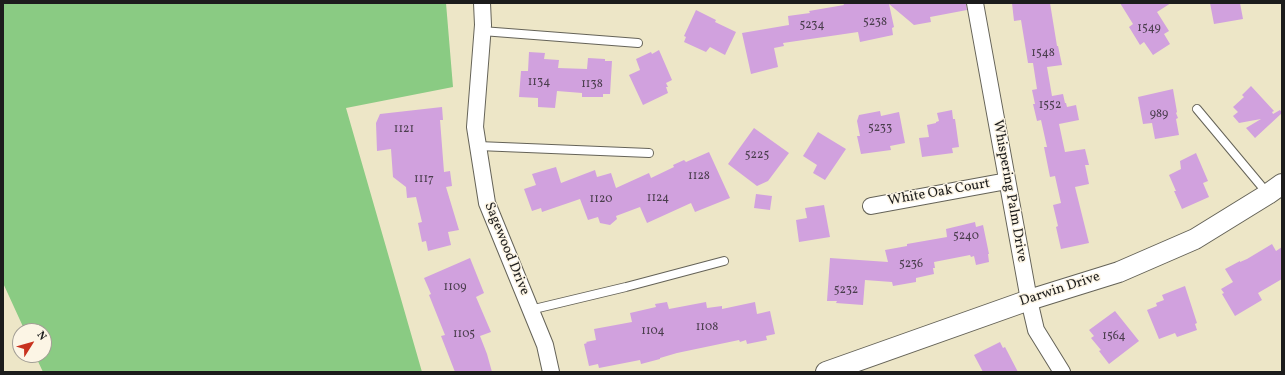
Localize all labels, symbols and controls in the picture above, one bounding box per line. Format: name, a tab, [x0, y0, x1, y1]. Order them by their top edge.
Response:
house number: 5238	[863, 16, 887, 30]
house number: 5234	[799, 19, 825, 33]
house number: 1549	[1137, 22, 1161, 36]
house number: 1548	[1031, 47, 1055, 61]
house number: 1134	[528, 76, 550, 90]
house number: 1138	[581, 78, 603, 92]
house number: 1552	[1039, 99, 1061, 113]
house number: 989	[1150, 108, 1168, 122]
street label: Whispering Palm Drive	[988, 119, 1030, 263]
house number: 5233	[868, 122, 892, 136]
house number: 1121	[394, 123, 414, 137]
house number: 5225	[745, 149, 769, 163]
house number: 1128	[688, 170, 710, 184]
house number: 1117	[414, 173, 434, 187]
street label: White Oak Court	[887, 176, 991, 210]
house number: 1124	[647, 192, 669, 206]
house number: 1120	[590, 193, 612, 207]
street label: Sagewood Drive	[480, 200, 532, 298]
house number: 5240	[953, 230, 979, 244]
house number: 5236	[899, 258, 923, 272]
street label: Darwin Drive	[1018, 269, 1102, 311]
house number: 1109	[444, 281, 466, 295]
house number: 5232	[834, 284, 858, 298]
house number: 1108	[696, 321, 718, 335]
north arrow	[12, 323, 52, 363]
house number: 1104	[641, 325, 665, 339]
text: N	[33, 328, 50, 344]
house number: 1105	[453, 328, 475, 342]
house number: 1564	[1102, 330, 1126, 344]

